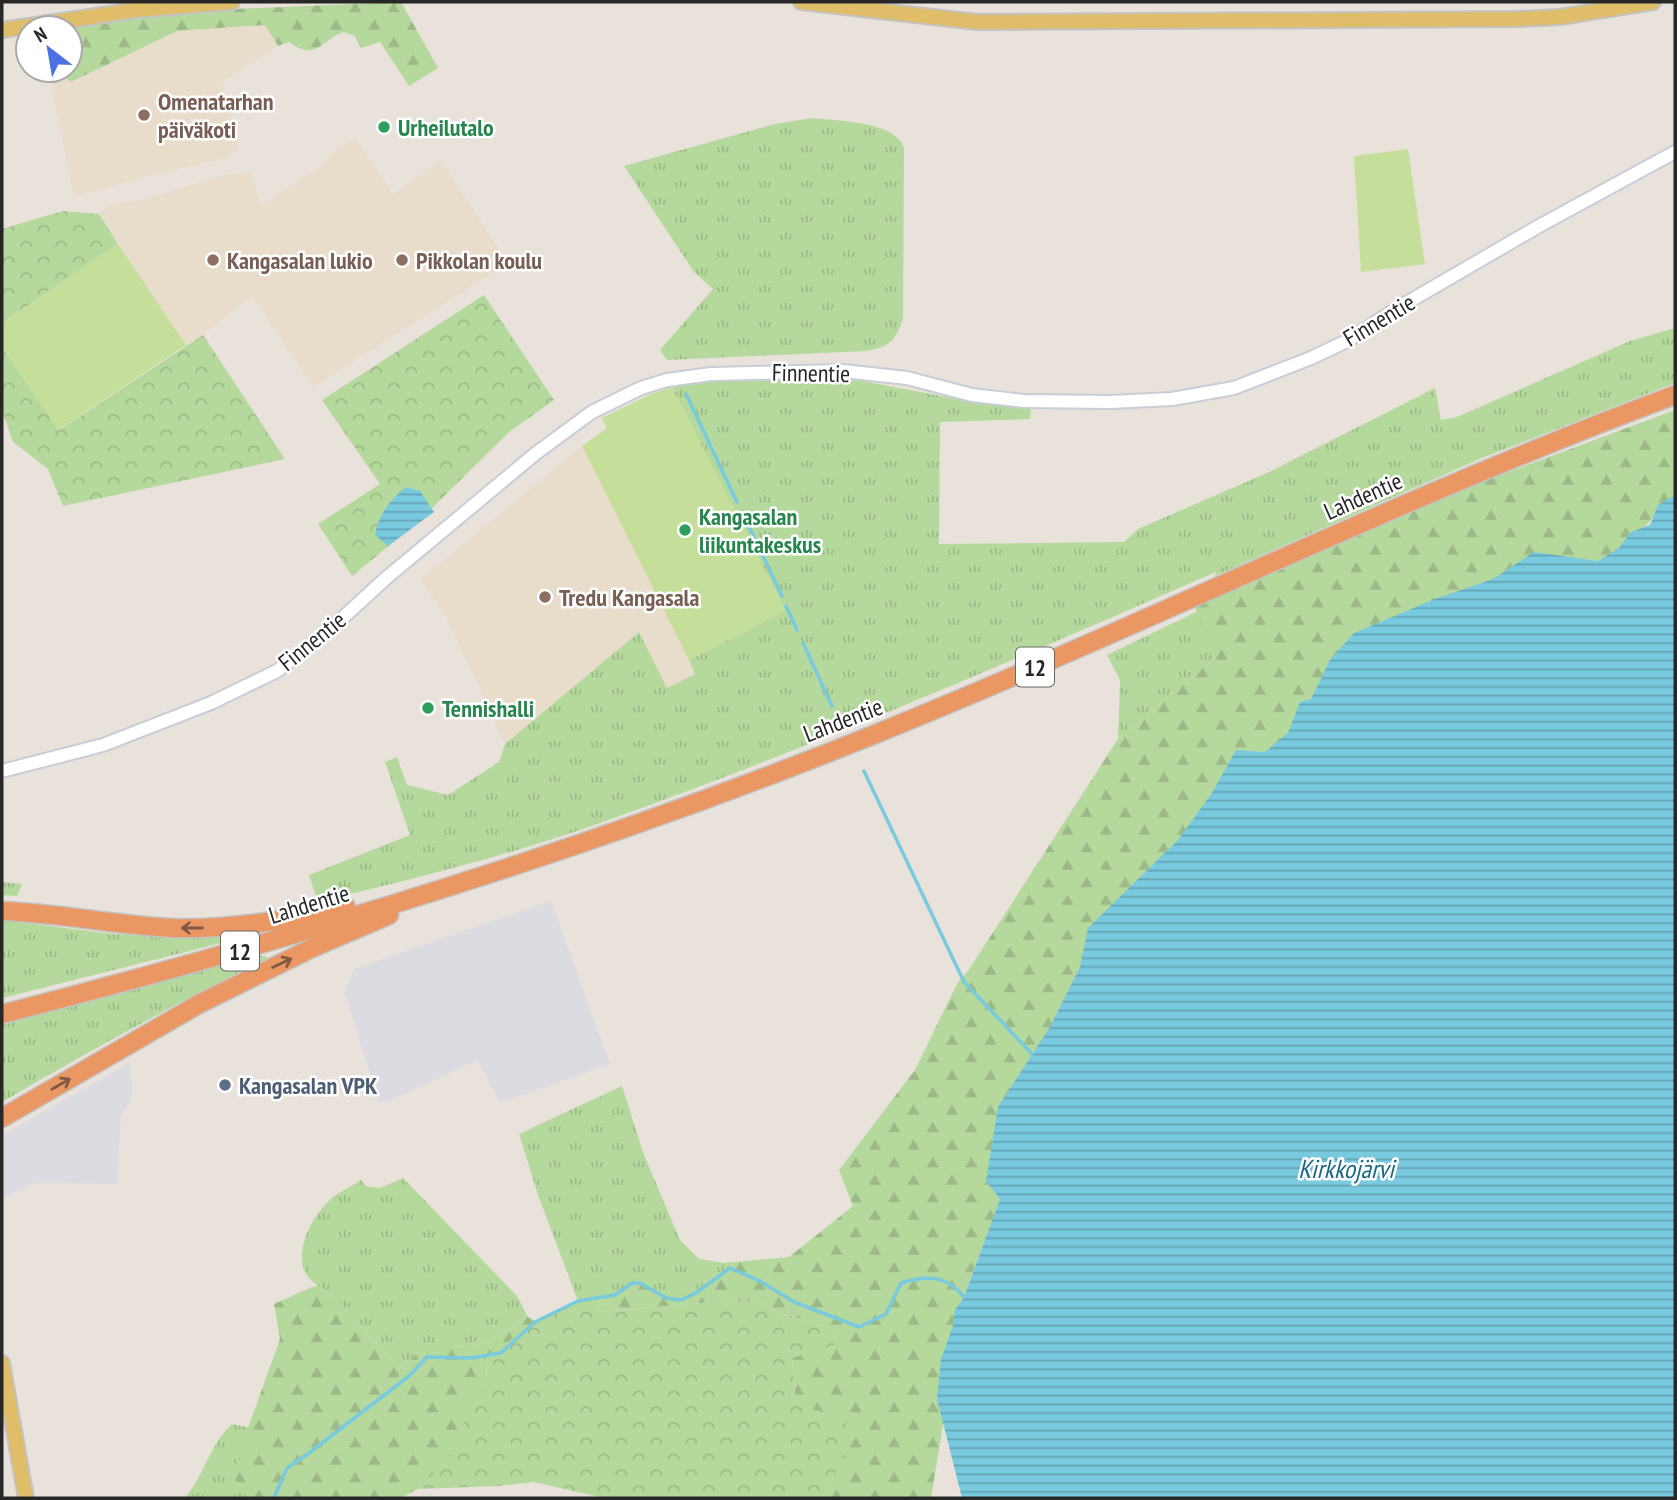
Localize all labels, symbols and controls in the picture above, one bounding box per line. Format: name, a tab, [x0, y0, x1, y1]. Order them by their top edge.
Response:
north arrow	[14, 14, 84, 84]
text: N	[30, 21, 51, 47]
place label: Omenatarhan päiväkoti	[158, 86, 274, 145]
marker: Omenatarhan päiväkoti	[136, 107, 152, 123]
place label: Urheilutalo	[398, 112, 494, 143]
marker: Urheilutalo	[376, 119, 392, 135]
place label: Kangasalan lukio	[227, 245, 373, 276]
place label: Pikkolan koulu	[416, 245, 542, 276]
marker: Kangasalan lukio	[205, 252, 221, 268]
marker: Pikkolan koulu	[394, 252, 410, 268]
street label: Finnentie	[1337, 287, 1421, 353]
street label: Finnentie	[772, 357, 850, 389]
street label: Lahdentie	[1319, 465, 1407, 527]
place label: Kangasalan liikuntakeskus	[699, 501, 821, 560]
marker: Kangasalan liikuntakeskus	[677, 522, 693, 538]
place label: Tredu Kangasala	[559, 582, 699, 613]
marker: Tredu Kangasala	[537, 589, 553, 605]
street label: Finnentie	[272, 604, 352, 678]
road number: 12	[1016, 648, 1054, 687]
street label: Lahdentie	[799, 691, 887, 749]
place label: Tennishalli	[442, 693, 534, 724]
marker: Tennishalli	[420, 700, 436, 716]
street label: Lahdentie	[265, 877, 353, 931]
one-way arrow	[180, 921, 203, 935]
road number: 12	[221, 932, 259, 970]
one-way arrow	[271, 956, 292, 969]
place label: Kangasalan VPK	[239, 1070, 378, 1101]
one-way arrow	[50, 1077, 70, 1091]
marker: Kangasalan VPK	[217, 1077, 233, 1093]
water label: Kirkkojärvi	[1298, 1152, 1397, 1185]

